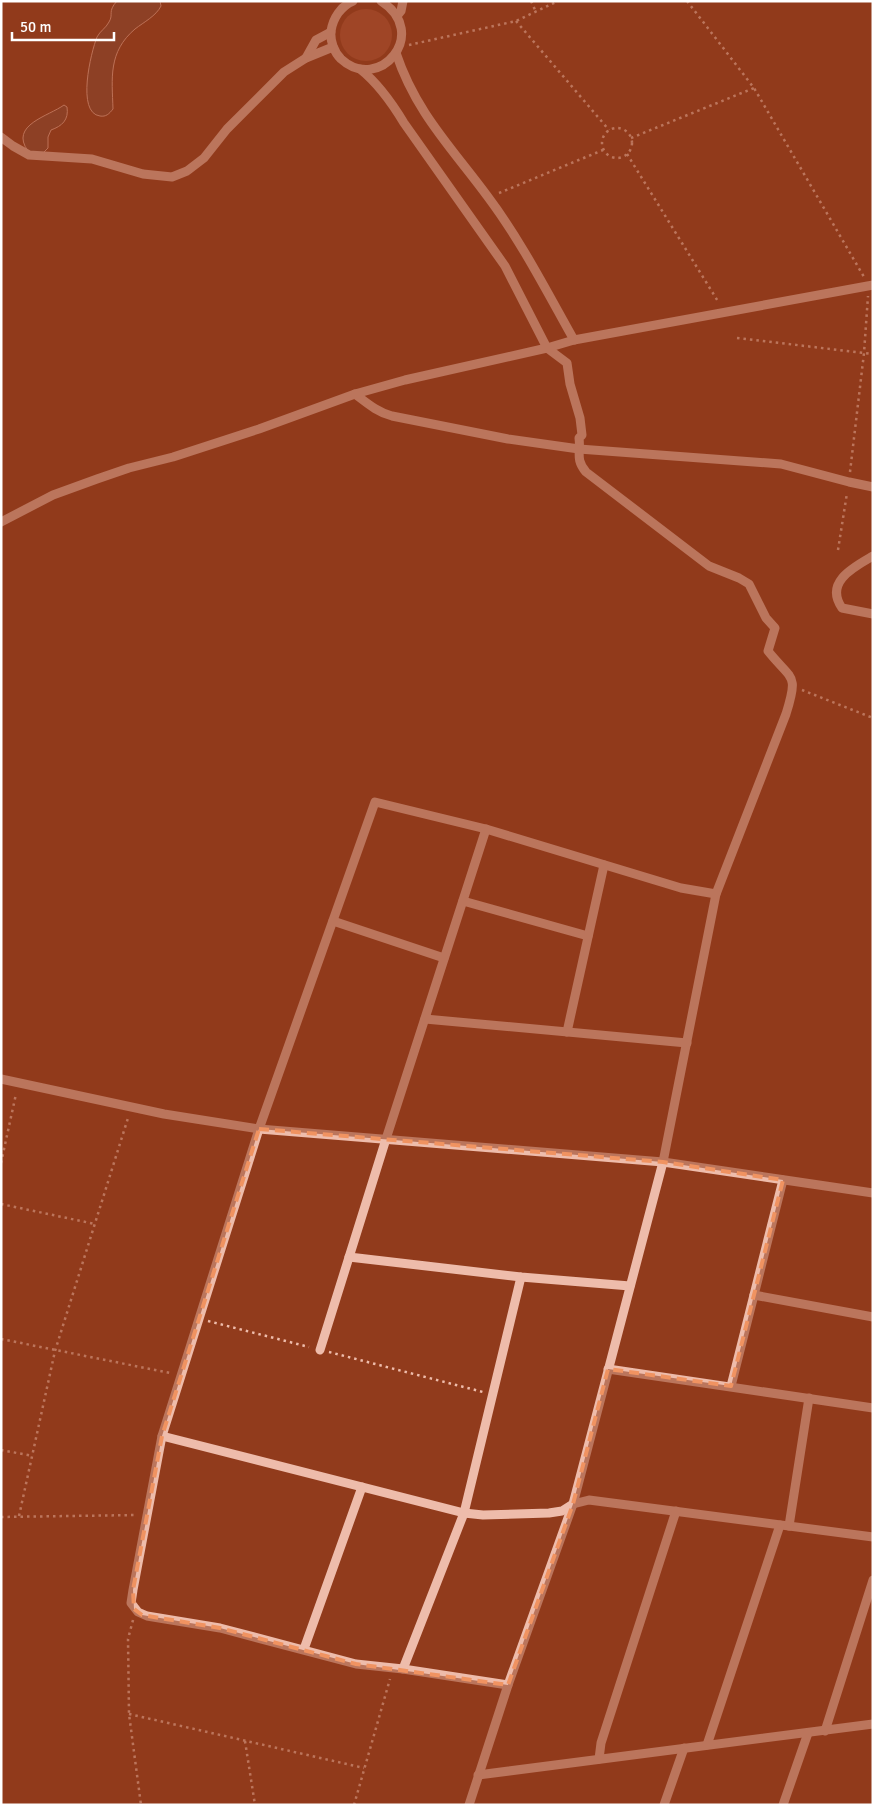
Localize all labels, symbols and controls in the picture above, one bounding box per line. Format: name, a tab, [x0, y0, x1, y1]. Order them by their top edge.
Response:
scale bar	[12, 10, 115, 42]
text: 50 m	[20, 18, 51, 36]

